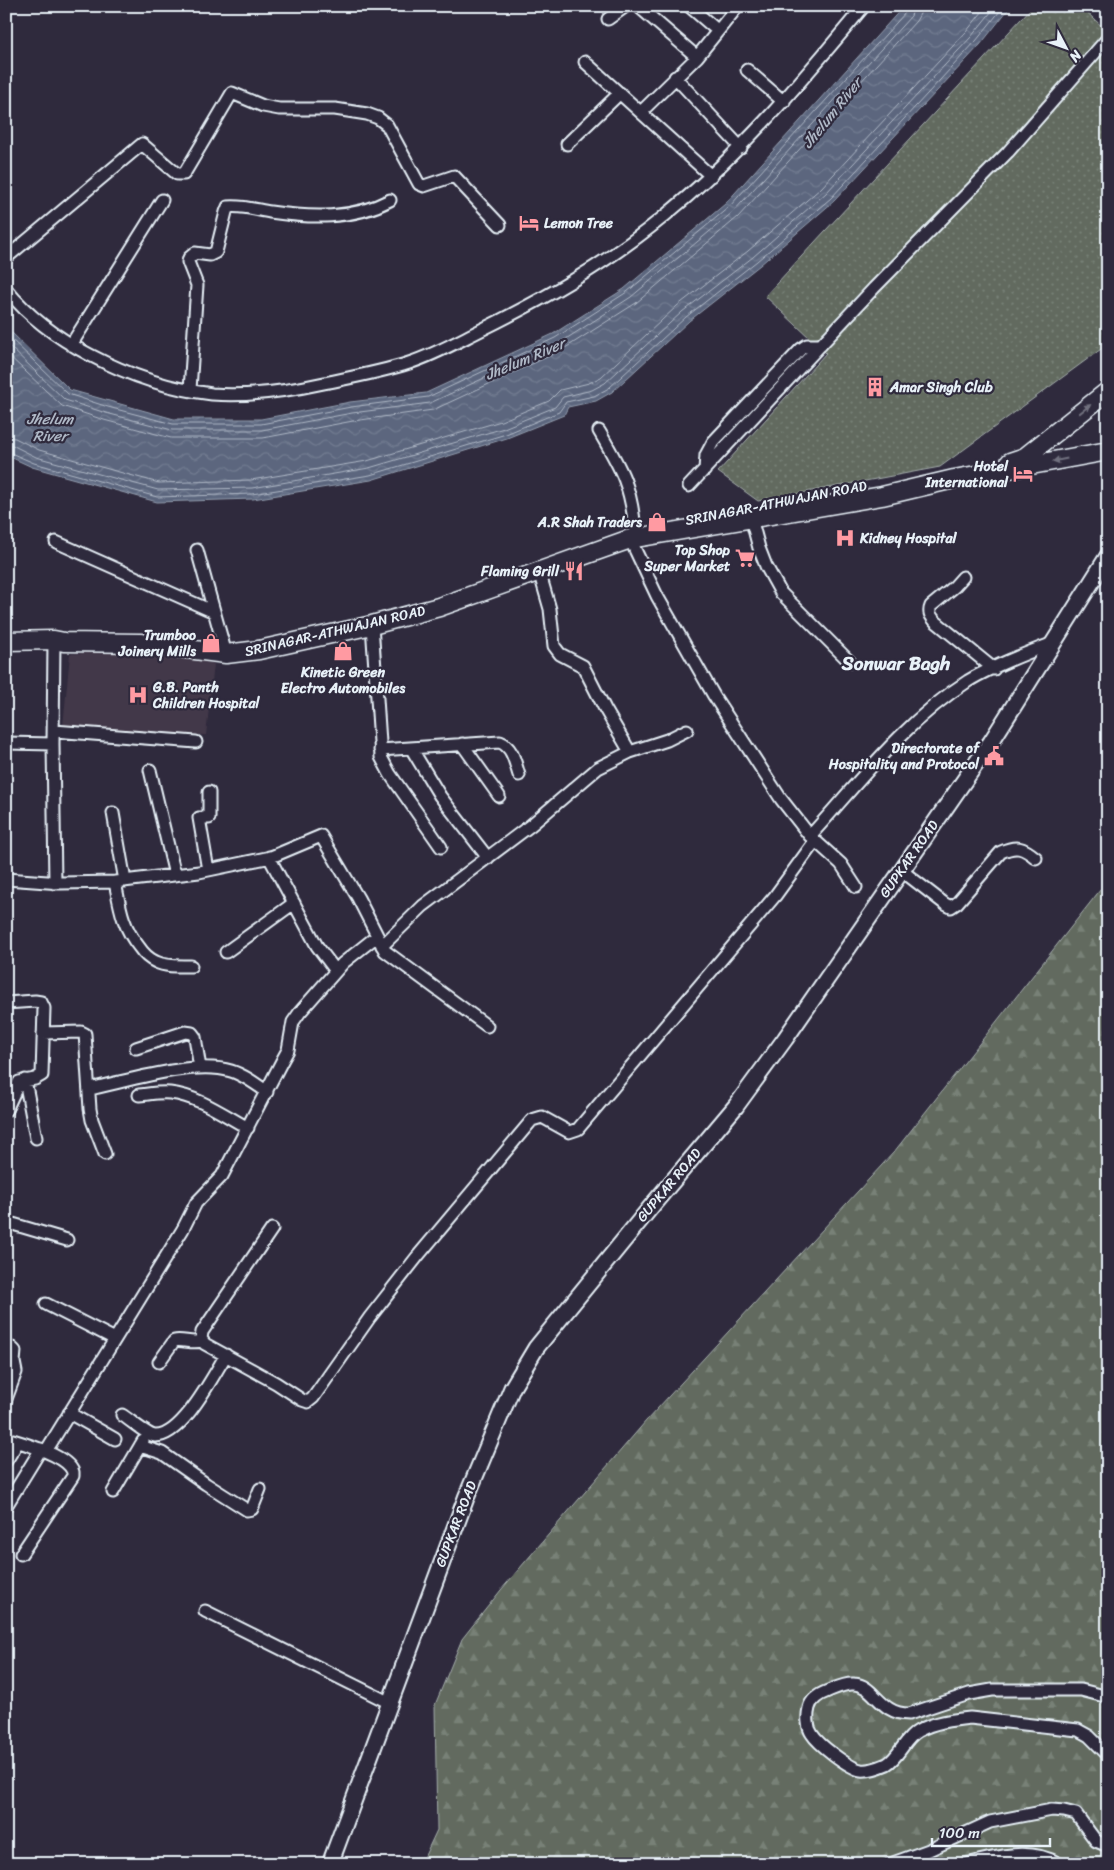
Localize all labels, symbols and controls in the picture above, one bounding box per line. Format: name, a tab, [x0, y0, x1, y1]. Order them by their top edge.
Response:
north arrow	[1042, 22, 1092, 72]
text: N	[1063, 44, 1089, 68]
water label: Jhelum River	[795, 70, 870, 154]
place label: Lemon Tree	[544, 211, 614, 236]
hotel icon: Lemon Tree	[518, 212, 540, 234]
water label: Jhelum River	[481, 329, 572, 387]
place label: Amar Singh Club	[889, 375, 993, 400]
building icon: Amar Singh Club	[864, 376, 886, 398]
one-way arrow	[1079, 403, 1092, 414]
water label: Jhelum River	[27, 406, 75, 449]
place label: Hotel International	[925, 454, 1009, 495]
one-way arrow	[1051, 456, 1067, 464]
hotel icon: Hotel International	[1012, 463, 1034, 485]
street label: SRINAGAR-ATHWAJAN ROAD	[683, 473, 870, 533]
place label: A.R Shah Traders	[537, 510, 642, 535]
shop icon: A.R Shah Traders	[646, 511, 668, 533]
place label: Kidney Hospital	[859, 526, 958, 551]
hospital icon: Kidney Hospital	[834, 527, 856, 549]
place label: Top Shop Super Market	[643, 538, 731, 579]
supermarket icon: Top Shop Super Market	[734, 547, 756, 569]
place label: Flaming Grill	[480, 559, 560, 584]
restaurant icon: Flaming Grill	[563, 560, 585, 582]
street label: SRINAGAR-ATHWAJAN ROAD	[242, 598, 428, 664]
place label: Trumboo Joinery Mills	[118, 623, 196, 664]
shop icon: Trumboo Joinery Mills	[200, 632, 222, 654]
shop icon: Kinetic Green Electro Automobiles	[332, 640, 354, 662]
district label: Sonwar Bagh	[841, 647, 950, 680]
place label: Kinetic Green Electro Automobiles	[281, 660, 405, 701]
place label: G.B. Panth Children Hospital	[152, 675, 260, 716]
hospital icon: G.B. Panth Children Hospital	[127, 684, 149, 706]
place label: Directorate of Hospitality and Protocol	[828, 736, 981, 777]
public building icon: Directorate of Hospitality and Protocol	[983, 745, 1005, 767]
street label: GUPKAR ROAD	[873, 814, 946, 903]
street label: GUPKAR ROAD	[630, 1142, 708, 1228]
street label: GUPKAR ROAD	[428, 1476, 484, 1571]
scale bar	[932, 1815, 1049, 1847]
text: 100 m	[939, 1820, 980, 1846]

